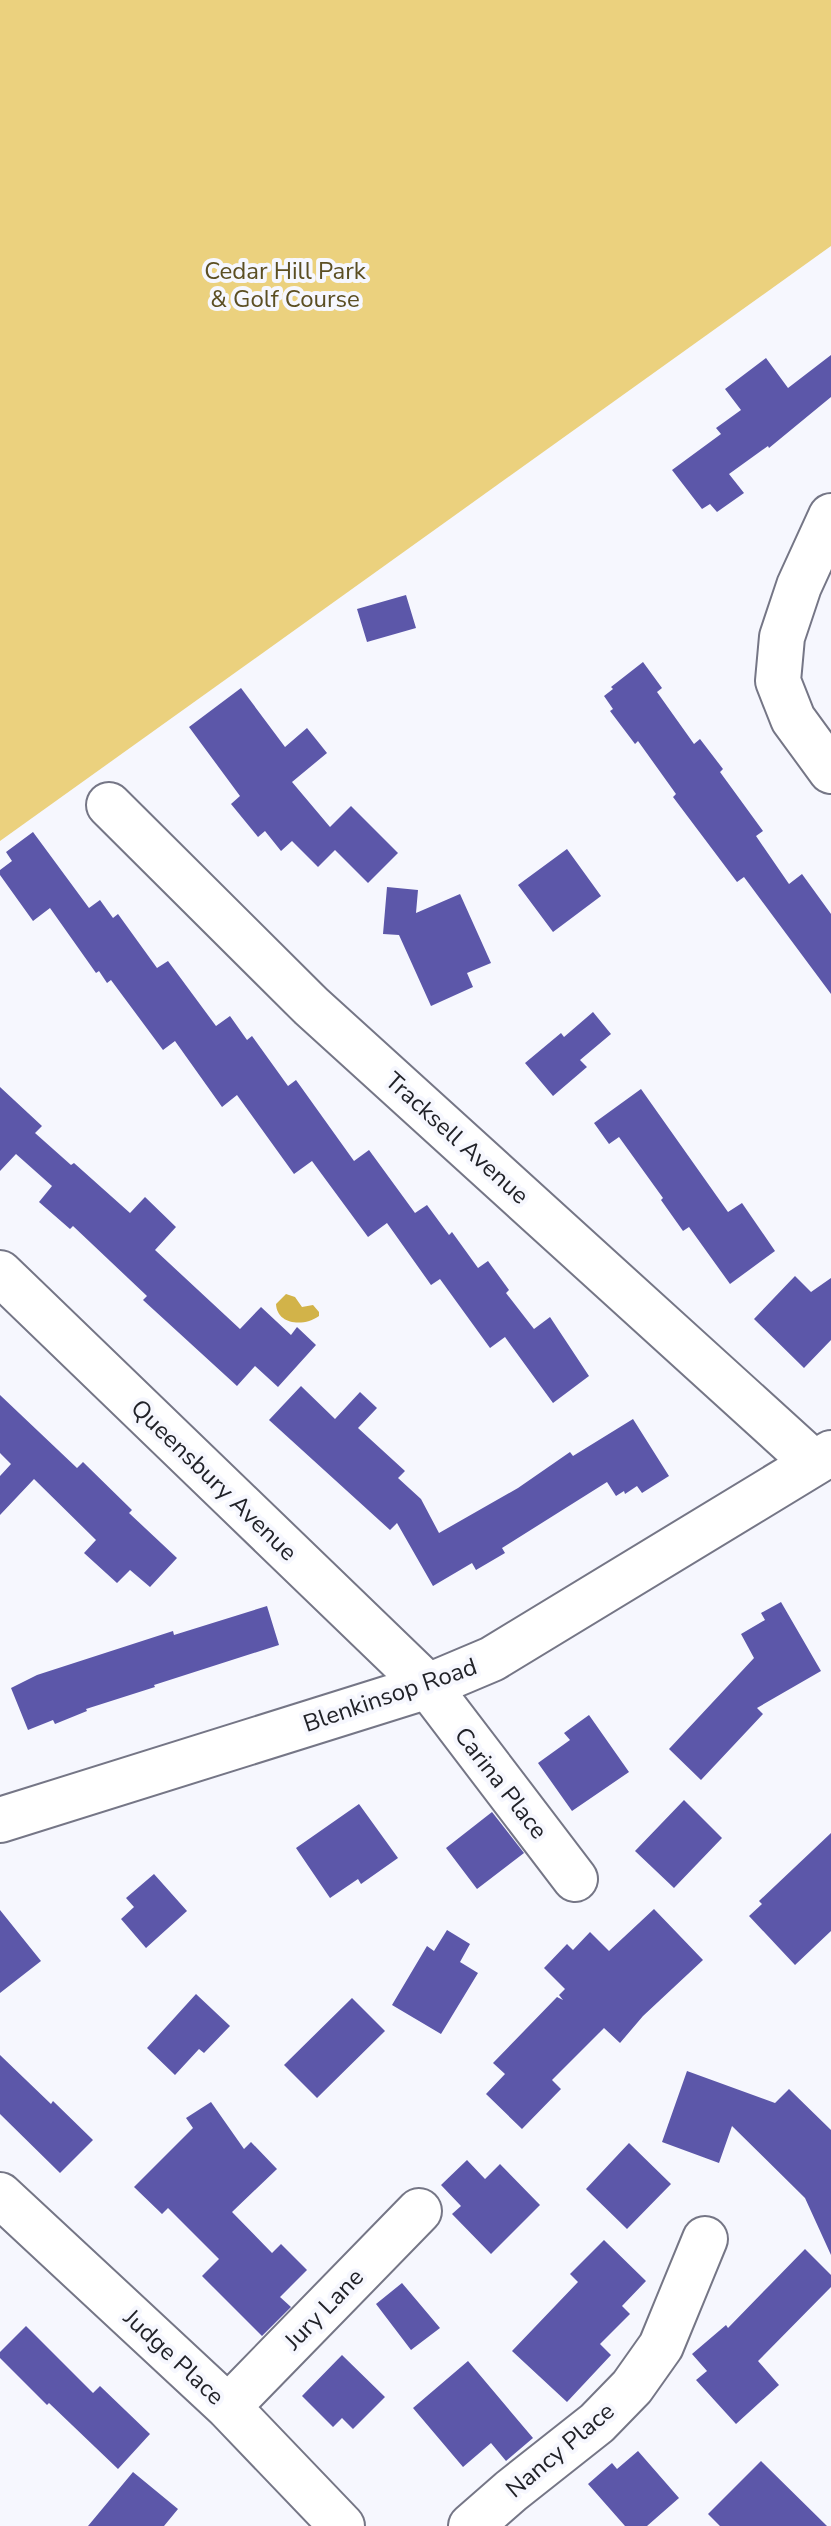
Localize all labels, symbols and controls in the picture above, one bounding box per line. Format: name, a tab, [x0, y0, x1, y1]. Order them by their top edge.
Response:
park label: Cedar Hill Park & Golf Course	[204, 255, 367, 315]
street label: Tracksell Avenue	[378, 1065, 536, 1211]
street label: Queensbury Avenue	[124, 1392, 304, 1568]
street label: Blenkinsop Road	[299, 1650, 481, 1740]
street label: Carina Place	[447, 1720, 555, 1846]
street label: Jury Lane	[277, 2261, 371, 2357]
street label: Judge Place	[116, 2301, 231, 2412]
street label: Nancy Place	[499, 2395, 621, 2505]

